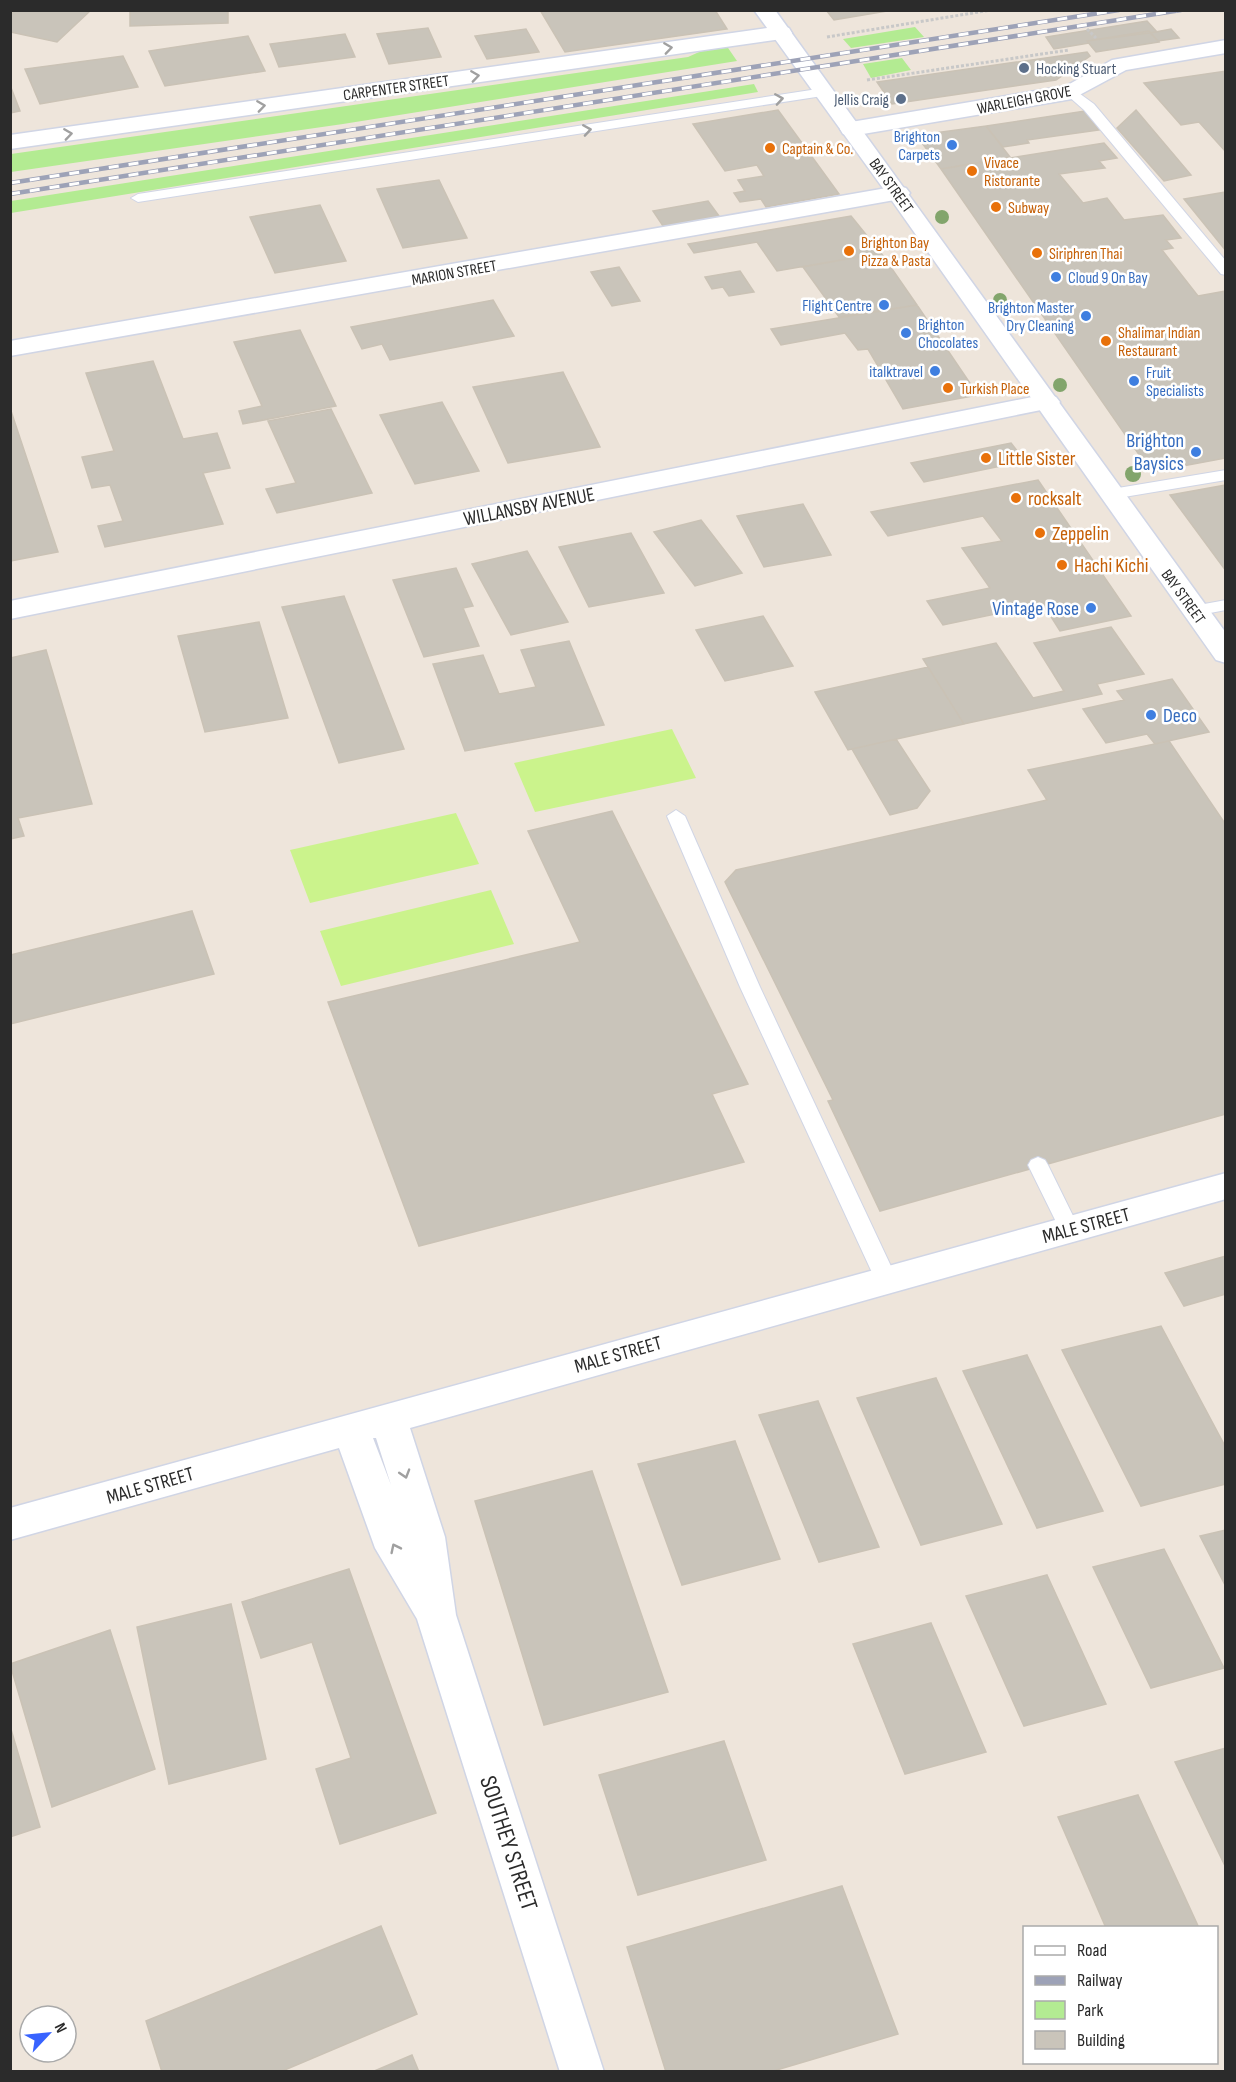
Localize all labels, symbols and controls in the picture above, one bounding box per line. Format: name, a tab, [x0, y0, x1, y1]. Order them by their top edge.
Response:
one-way arrow	[664, 42, 673, 54]
place label: Hocking Stuart	[1036, 60, 1116, 79]
marker: Hocking Stuart	[1017, 61, 1031, 75]
one-way arrow	[471, 70, 480, 82]
street label: CARPENTER STREET	[342, 72, 451, 105]
street label: WARLEIGH GROVE	[976, 82, 1073, 119]
place label: Jellis Craig	[833, 91, 889, 110]
marker: Jellis Craig	[894, 92, 908, 106]
one-way arrow	[774, 93, 784, 106]
one-way arrow	[257, 101, 266, 113]
one-way arrow	[581, 124, 591, 137]
one-way arrow	[64, 128, 73, 140]
place label: Brighton Carpets	[894, 128, 940, 165]
marker: Brighton Carpets	[945, 138, 959, 152]
place label: Captain & Co.	[782, 140, 853, 159]
marker: Captain & Co.	[763, 141, 777, 155]
place label: Vivace Ristorante	[984, 154, 1040, 191]
street label: BAY STREET	[865, 155, 917, 217]
marker: Vivace Ristorante	[965, 164, 979, 178]
place label: Subway	[1008, 199, 1049, 218]
marker: Subway	[989, 200, 1003, 214]
place label: Brighton Bay Pizza & Pasta	[861, 234, 931, 271]
marker: Brighton Bay Pizza & Pasta	[842, 244, 856, 258]
place label: Siriphren Thai	[1049, 245, 1122, 264]
marker: Siriphren Thai	[1030, 246, 1044, 260]
street label: MARION STREET	[410, 257, 499, 290]
place label: Cloud 9 On Bay	[1068, 269, 1148, 288]
marker: Cloud 9 On Bay	[1049, 270, 1063, 284]
place label: Flight Centre	[802, 297, 872, 316]
marker: Flight Centre	[877, 298, 891, 312]
place label: Brighton Master Dry Cleaning	[988, 299, 1074, 336]
marker: Brighton Master Dry Cleaning	[1079, 309, 1093, 323]
place label: Brighton Chocolates	[918, 316, 979, 353]
place label: Shalimar Indian Restaurant	[1118, 324, 1200, 361]
marker: Brighton Chocolates	[899, 326, 913, 340]
marker: Shalimar Indian Restaurant	[1099, 334, 1113, 348]
place label: italktravel	[869, 363, 923, 382]
marker: italktravel	[928, 364, 942, 378]
place label: Fruit Specialists	[1146, 364, 1204, 401]
marker: Fruit Specialists	[1127, 374, 1141, 388]
place label: Turkish Place	[960, 380, 1030, 399]
marker: Turkish Place	[941, 381, 955, 395]
place label: Brighton Baysics	[1126, 429, 1184, 476]
marker: Brighton Baysics	[1189, 445, 1203, 459]
place label: Little Sister	[998, 447, 1076, 471]
marker: Little Sister	[979, 451, 993, 465]
street label: WILLANSBY AVENUE	[462, 482, 597, 531]
place label: rocksalt	[1028, 487, 1082, 511]
marker: rocksalt	[1009, 491, 1023, 505]
place label: Zeppelin	[1052, 522, 1109, 546]
marker: Zeppelin	[1033, 526, 1047, 540]
place label: Hachi Kichi	[1074, 554, 1148, 578]
marker: Hachi Kichi	[1055, 558, 1069, 572]
street label: BAY STREET	[1157, 566, 1209, 628]
place label: Vintage Rose	[992, 597, 1079, 621]
marker: Vintage Rose	[1084, 601, 1098, 615]
place label: Deco	[1163, 704, 1197, 728]
marker: Deco	[1144, 708, 1158, 722]
street label: MALE STREET	[1040, 1203, 1133, 1249]
street label: MALE STREET	[572, 1331, 665, 1379]
street label: MALE STREET	[104, 1462, 197, 1510]
one-way arrow	[398, 1468, 411, 1479]
one-way arrow	[391, 1543, 402, 1554]
street label: SOUTHEY STREET	[473, 1772, 544, 1914]
legend	[1023, 1926, 1218, 2064]
text: Road	[1077, 1940, 1107, 1961]
text: Railway	[1077, 1970, 1122, 1991]
text: Park	[1077, 2000, 1103, 2021]
north arrow	[18, 2004, 78, 2064]
text: N	[50, 2020, 71, 2036]
text: Building	[1077, 2030, 1125, 2051]

